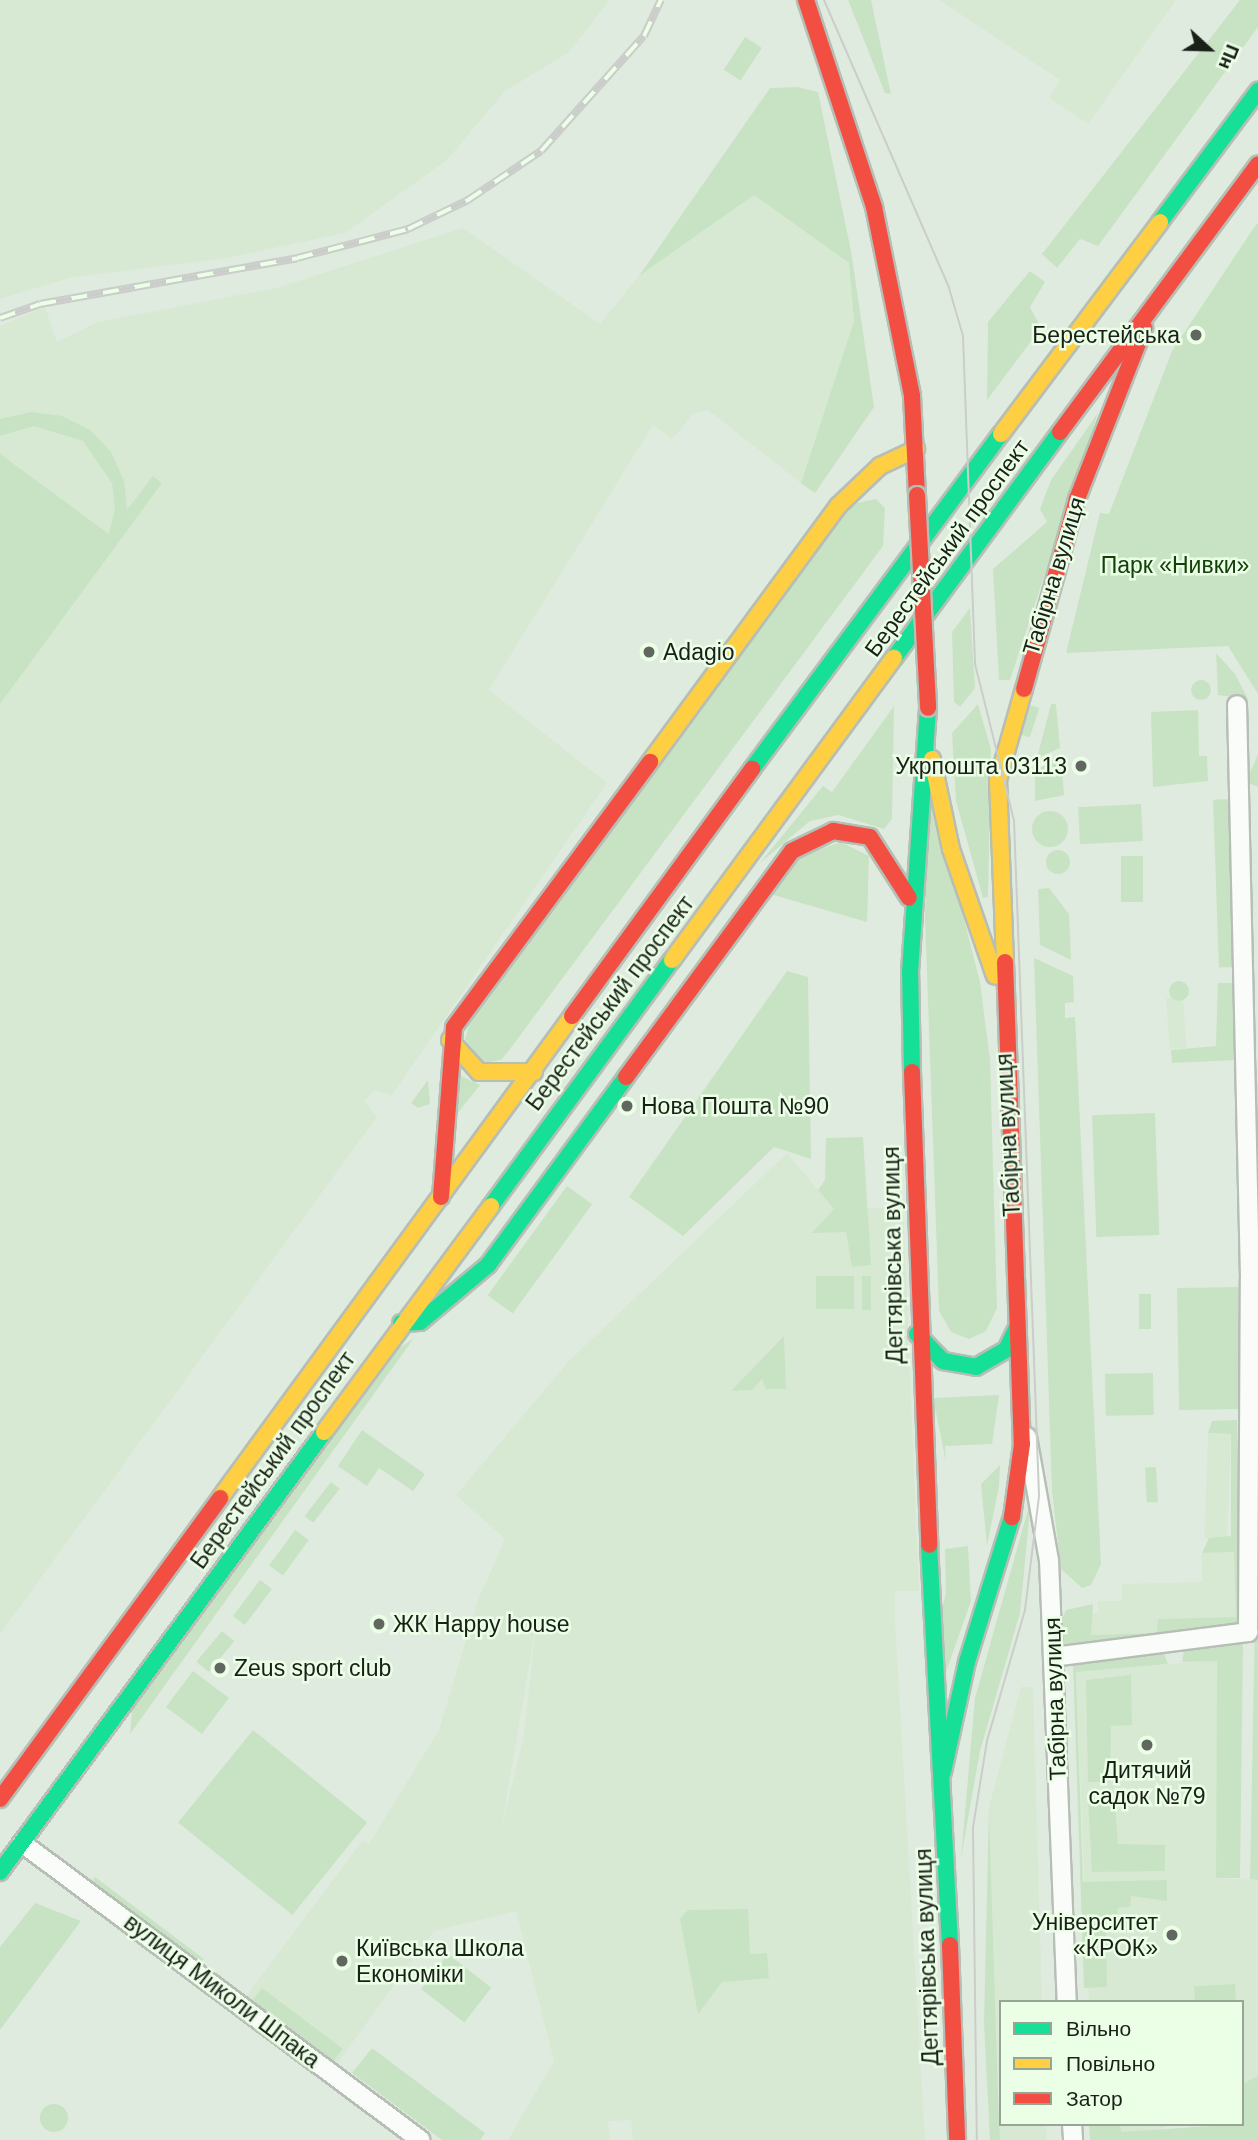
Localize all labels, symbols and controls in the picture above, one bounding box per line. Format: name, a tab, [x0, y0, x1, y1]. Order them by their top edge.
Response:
north arrow	[1174, 14, 1244, 84]
text: Пн	[1214, 41, 1243, 73]
place label: Берестейська	[1032, 321, 1180, 349]
marker: Берестейська	[1186, 325, 1206, 345]
street label: Берестейський проспект	[859, 434, 1035, 662]
street label: Табірна вулиця	[1017, 494, 1091, 658]
park label: Парк «Нивки»	[1101, 551, 1249, 579]
place label: Adagio	[663, 638, 735, 666]
marker: Adagio	[641, 644, 657, 660]
place label: Укрпошта 03113	[895, 752, 1067, 780]
marker: Укрпошта 03113	[1073, 758, 1089, 774]
street label: Берестейський проспект	[520, 890, 700, 1116]
street label: Табірна вулиця	[990, 1053, 1026, 1217]
place label: Нова Пошта №90	[641, 1092, 829, 1120]
marker: Нова Пошта №90	[619, 1098, 635, 1114]
street label: Дегтярівська вулиця	[877, 1146, 909, 1364]
street label: Берестейський проспект	[185, 1346, 361, 1574]
place label: ЖК Happy house	[393, 1610, 570, 1638]
marker: ЖК Happy house	[371, 1616, 387, 1632]
street label: Табірна вулиця	[1038, 1617, 1072, 1781]
place label: Zeus sport club	[234, 1654, 391, 1682]
marker: Zeus sport club	[212, 1660, 228, 1676]
marker: Дитячий садок №79	[1139, 1737, 1155, 1753]
place label: Дитячий садок №79	[1088, 1756, 1206, 1810]
street label: Дегтярівська вулиця	[909, 1848, 945, 2066]
street label: вулиця Миколи Шпака	[119, 1908, 325, 2074]
place label: Університет «КРОК»	[1032, 1908, 1158, 1962]
marker: Університет «КРОК»	[1164, 1927, 1180, 1943]
place label: Київська Школа Економіки	[356, 1934, 524, 1988]
marker: Київська Школа Економіки	[334, 1953, 350, 1969]
legend	[999, 2000, 1244, 2126]
text: Вільно	[1066, 2017, 1131, 2040]
text: Повільно	[1066, 2052, 1155, 2075]
text: Затор	[1066, 2087, 1123, 2110]

